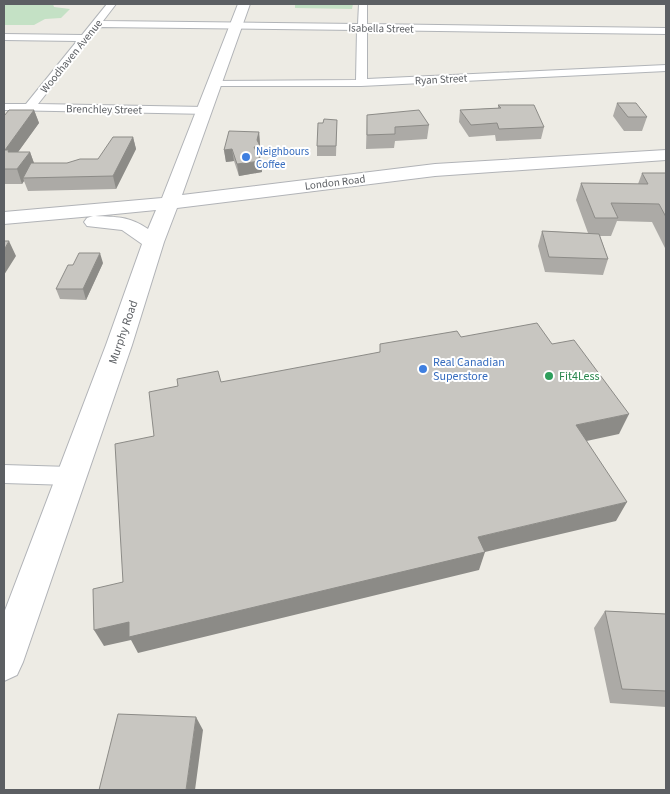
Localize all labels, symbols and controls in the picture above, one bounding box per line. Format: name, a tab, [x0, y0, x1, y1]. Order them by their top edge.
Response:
street label: Woodhaven Avenue	[37, 16, 106, 96]
street label: Isabella Street	[348, 20, 414, 37]
street label: Ryan Street	[414, 71, 468, 88]
street label: Brenchley Street	[66, 101, 142, 118]
place label: Neighbours Coffee	[256, 144, 310, 172]
marker: Neighbours Coffee	[240, 151, 252, 163]
street label: London Road	[304, 171, 366, 194]
street label: Murphy Road	[105, 298, 142, 366]
place label: Real Canadian Superstore	[433, 354, 505, 385]
marker: Real Canadian Superstore	[417, 363, 429, 375]
place label: Fit4Less	[559, 368, 600, 385]
marker: Fit4Less	[543, 370, 555, 382]

